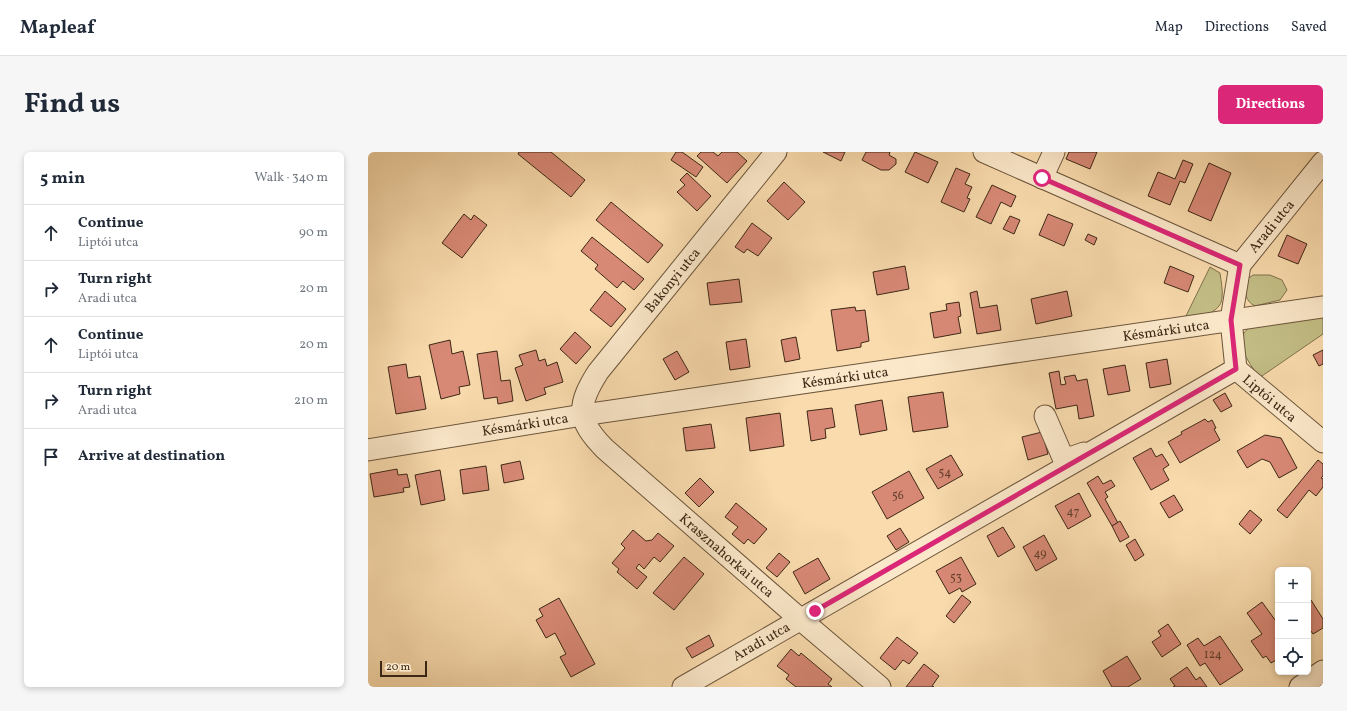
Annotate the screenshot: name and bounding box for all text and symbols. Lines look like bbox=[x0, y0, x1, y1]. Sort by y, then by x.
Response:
text: Mapleaf bbox=[20, 15, 95, 41]
text: Map bbox=[1155, 18, 1183, 37]
text: Directions bbox=[1205, 18, 1269, 37]
text: Saved bbox=[1291, 18, 1327, 37]
text: Find us bbox=[24, 85, 120, 124]
button: Directions bbox=[1218, 85, 1323, 124]
text: 5 min bbox=[40, 167, 85, 190]
text: Walk · 340 m bbox=[255, 169, 328, 187]
route start bbox=[1033, 169, 1051, 187]
street label: Aradi utca bbox=[1245, 196, 1300, 258]
text: Continue bbox=[78, 213, 143, 234]
icon: ahead bbox=[40, 222, 62, 244]
text: 90 m bbox=[299, 224, 328, 242]
text: Liptói utca bbox=[78, 234, 139, 252]
street label: Bakonyi utca bbox=[641, 244, 705, 318]
text: Turn right bbox=[78, 269, 152, 290]
icon: right bbox=[40, 278, 62, 300]
text: 20 m bbox=[299, 280, 328, 298]
text: Aradi utca bbox=[78, 290, 137, 308]
street label: Késmárki utca bbox=[1122, 316, 1211, 347]
text: Continue bbox=[78, 325, 143, 346]
icon: ahead bbox=[40, 334, 62, 356]
text: 20 m bbox=[299, 336, 328, 354]
text: Liptói utca bbox=[78, 346, 139, 364]
street label: Késmárki utca bbox=[801, 363, 890, 394]
street label: Liptói utca bbox=[1238, 371, 1300, 427]
text: Turn right bbox=[78, 381, 152, 402]
icon: right bbox=[40, 390, 62, 412]
text: 210 m bbox=[294, 392, 328, 410]
text: Aradi utca bbox=[78, 402, 137, 420]
street label: Késmárki utca bbox=[481, 409, 570, 442]
icon: arrive bbox=[40, 446, 62, 468]
text: Arrive at destination bbox=[78, 446, 225, 467]
house number: 54 bbox=[939, 465, 951, 481]
house number: 56 bbox=[892, 488, 904, 504]
house number: 47 bbox=[1067, 504, 1080, 520]
street label: Krasznahorkai utca bbox=[675, 510, 777, 603]
house number: 49 bbox=[1033, 546, 1047, 562]
map controls bbox=[1275, 567, 1311, 675]
button: + bbox=[1275, 567, 1311, 603]
house number: 53 bbox=[950, 570, 962, 586]
route end bbox=[806, 602, 824, 620]
button: − bbox=[1275, 603, 1311, 639]
street label: Aradi utca bbox=[729, 618, 794, 666]
button: locate bbox=[1275, 639, 1311, 675]
house number: 124 bbox=[1204, 647, 1222, 663]
scale bar bbox=[380, 659, 427, 678]
text: 20 m bbox=[386, 660, 410, 675]

